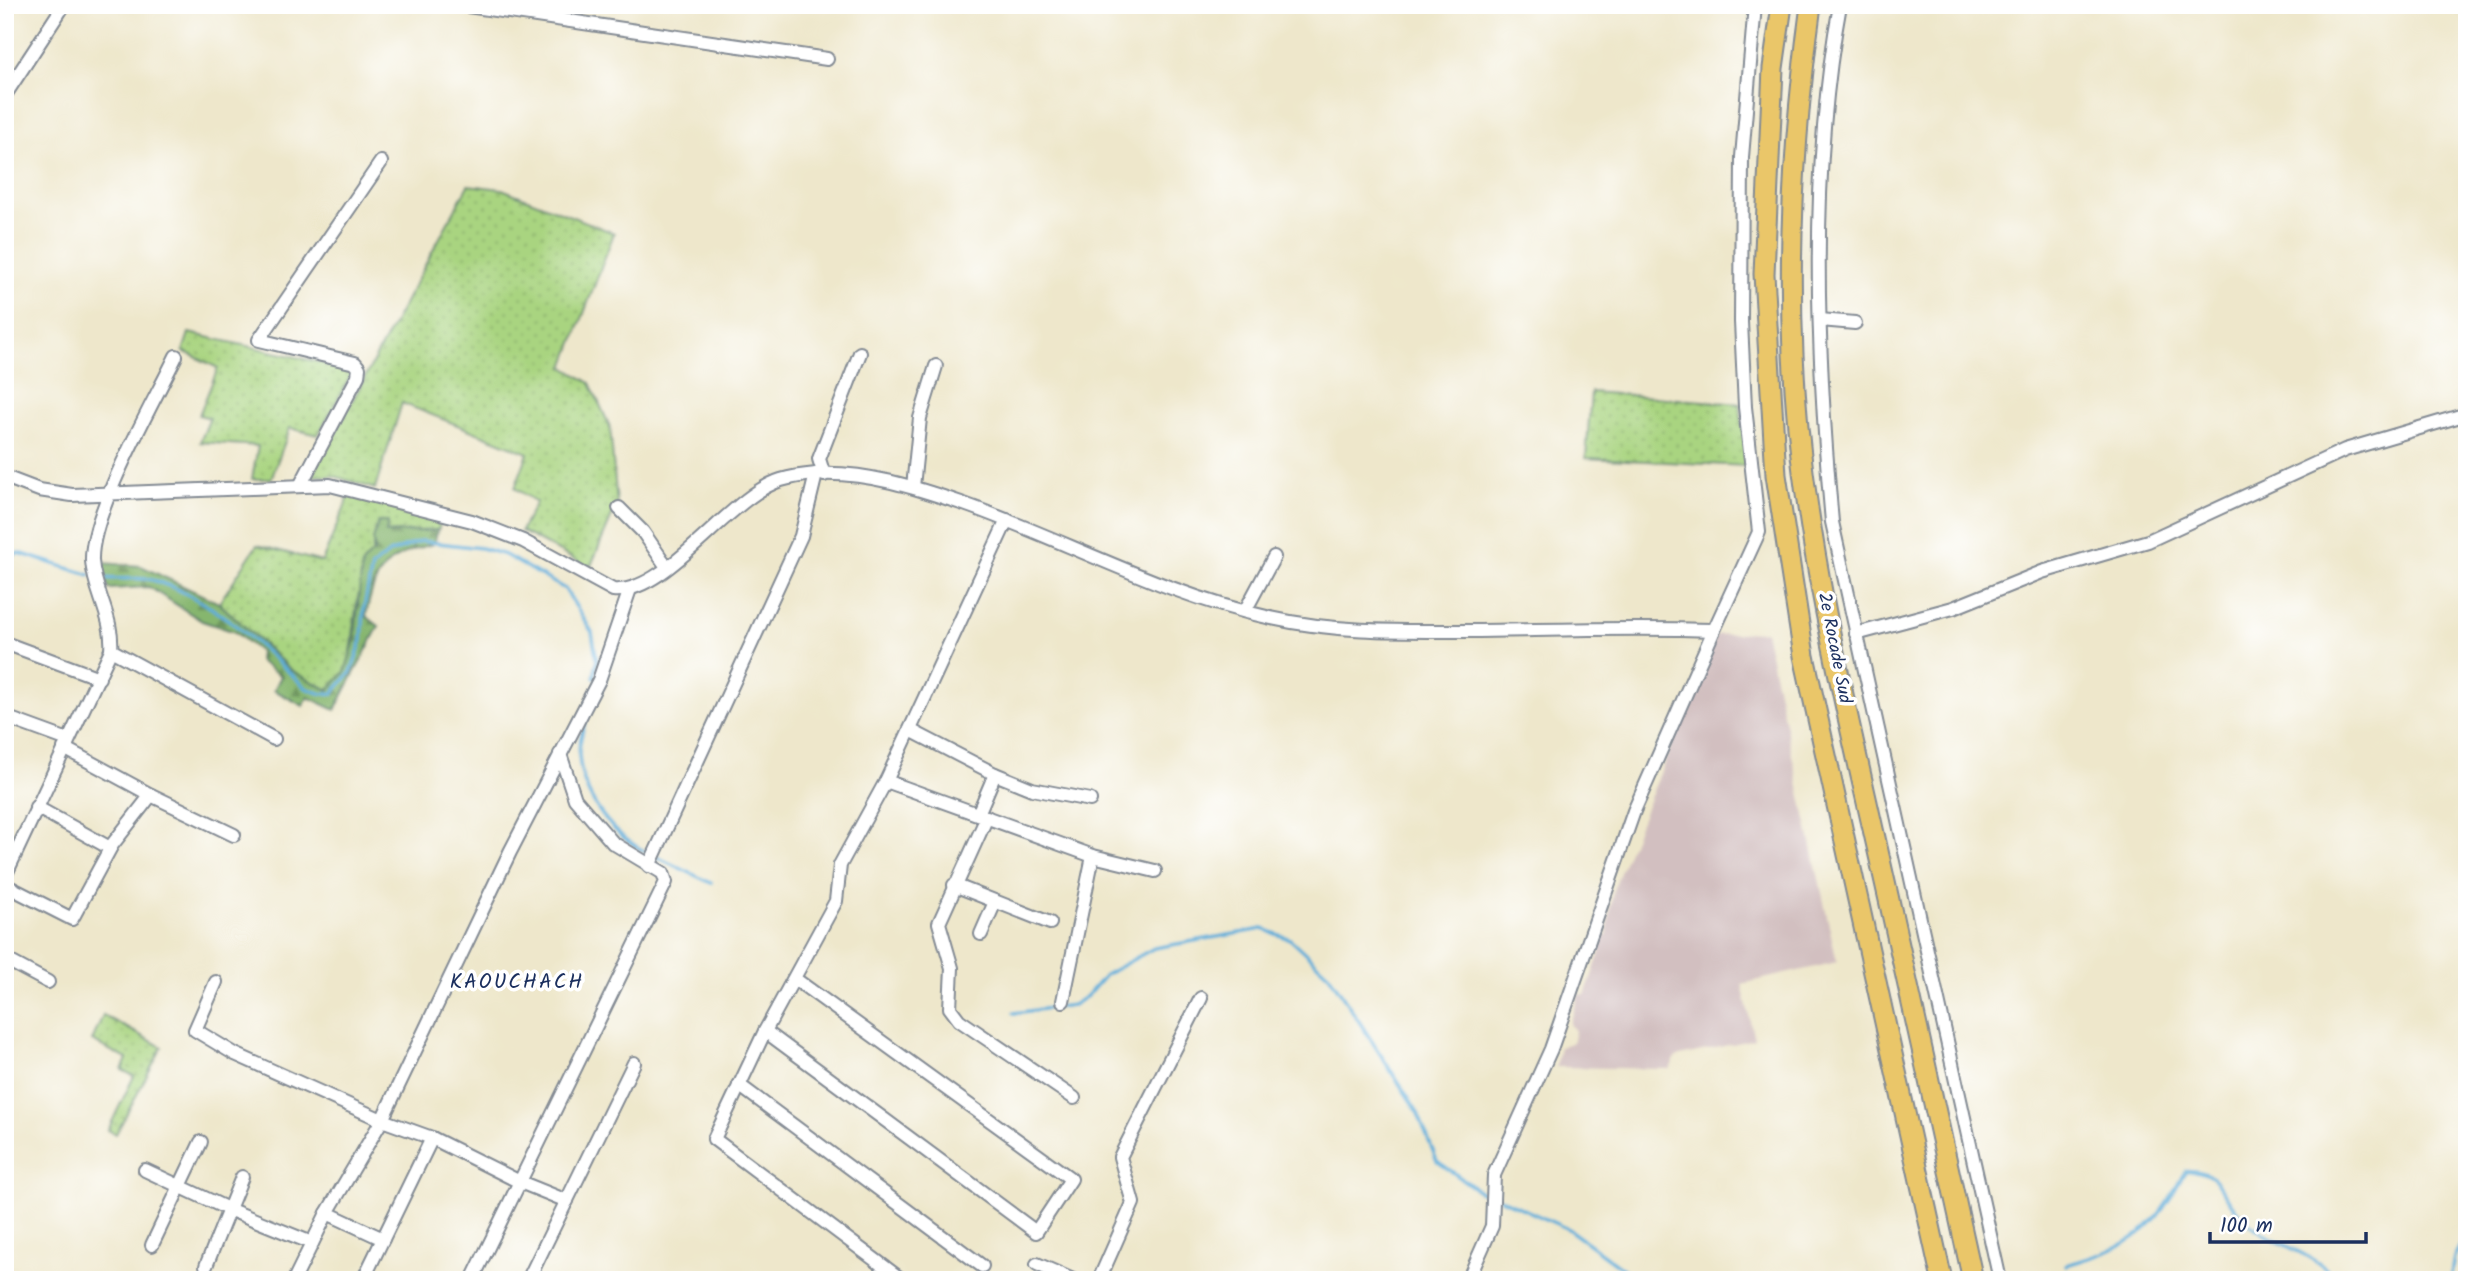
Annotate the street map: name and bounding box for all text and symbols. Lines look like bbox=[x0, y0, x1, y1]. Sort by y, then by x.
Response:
street label: 2e Rocade Sud bbox=[1809, 590, 1859, 707]
district label: KAOUCHACH bbox=[450, 966, 584, 999]
scale bar bbox=[2210, 1201, 2365, 1245]
text: 100 m bbox=[2220, 1210, 2273, 1243]

